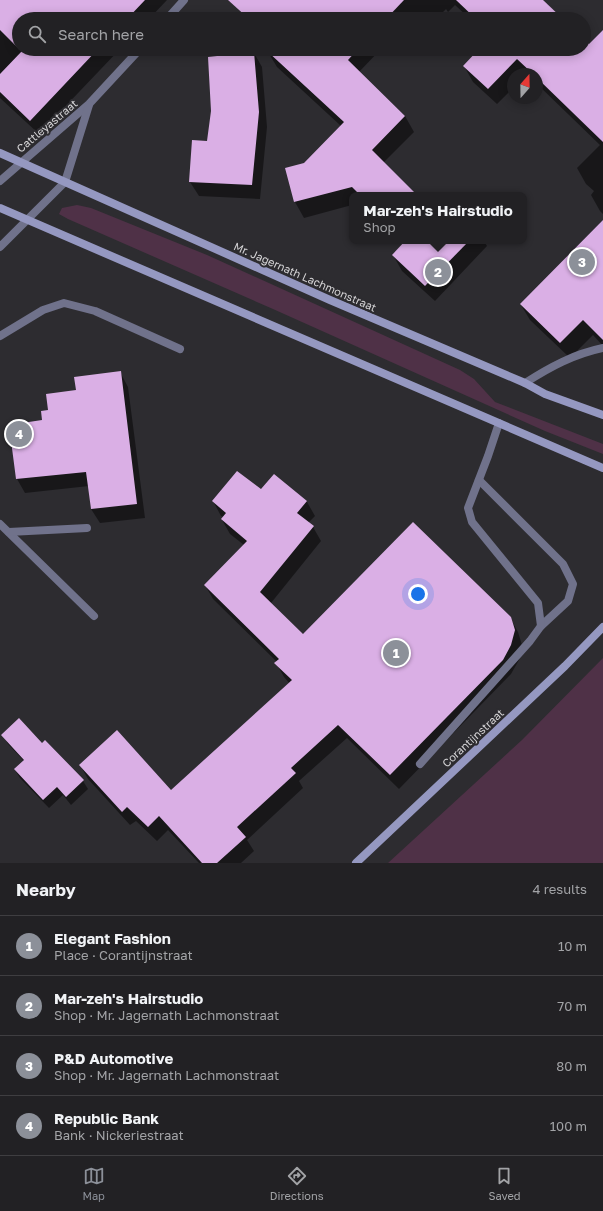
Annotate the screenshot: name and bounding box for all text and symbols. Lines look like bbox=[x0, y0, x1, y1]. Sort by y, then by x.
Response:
search box bbox=[12, 12, 591, 56]
icon: search bbox=[26, 23, 48, 45]
text: Search here bbox=[58, 25, 144, 43]
north arrow bbox=[507, 68, 543, 104]
street label: Cattleyastraat bbox=[14, 97, 80, 155]
popup bbox=[349, 192, 527, 244]
text: Mar-zeh's Hairstudio bbox=[363, 201, 513, 219]
text: Shop bbox=[363, 219, 395, 235]
street label: Mr. Jagernath Lachmonstraat bbox=[232, 239, 378, 314]
pin: 3 bbox=[569, 247, 595, 277]
pin: 2 bbox=[425, 257, 451, 287]
pin: 4 bbox=[6, 419, 32, 449]
your location bbox=[408, 584, 428, 604]
pin: 1 bbox=[383, 638, 409, 668]
street label: Corantijnstraat bbox=[439, 706, 506, 769]
text: Nearby bbox=[16, 879, 76, 900]
text: 4 results bbox=[533, 881, 587, 897]
text: Elegant Fashion bbox=[54, 929, 171, 947]
text: 1 bbox=[26, 938, 32, 954]
text: 10 m bbox=[558, 938, 587, 954]
text: Place · Corantijnstraat bbox=[54, 947, 193, 963]
text: Mar-zeh's Hairstudio bbox=[54, 989, 203, 1007]
text: 2 bbox=[25, 998, 33, 1014]
text: 70 m bbox=[557, 998, 587, 1014]
text: Shop · Mr. Jagernath Lachmonstraat bbox=[54, 1007, 279, 1023]
text: P&D Automotive bbox=[54, 1049, 173, 1067]
text: 3 bbox=[25, 1058, 33, 1074]
text: 80 m bbox=[556, 1058, 587, 1074]
text: Shop · Mr. Jagernath Lachmonstraat bbox=[54, 1067, 279, 1083]
text: Republic Bank bbox=[54, 1109, 159, 1127]
text: 4 bbox=[25, 1118, 33, 1134]
text: 100 m bbox=[550, 1118, 587, 1134]
text: Bank · Nickeriestraat bbox=[54, 1127, 184, 1143]
tab: Map bbox=[82, 1165, 105, 1202]
tab: Directions bbox=[270, 1165, 324, 1202]
tab: Saved bbox=[488, 1165, 521, 1202]

